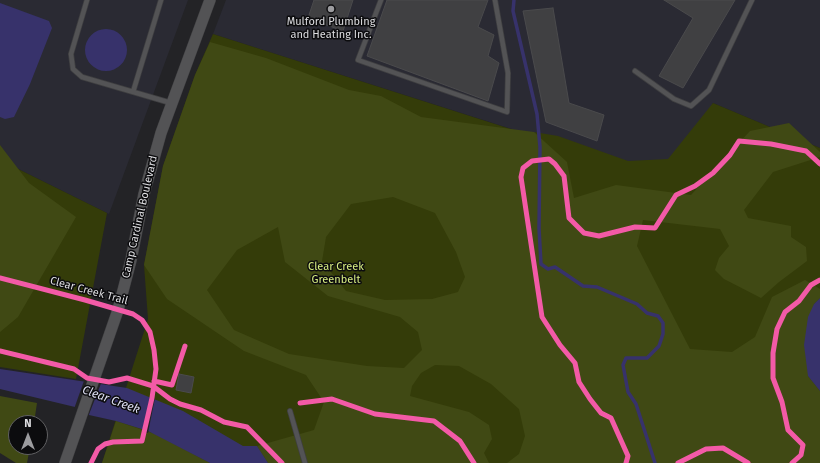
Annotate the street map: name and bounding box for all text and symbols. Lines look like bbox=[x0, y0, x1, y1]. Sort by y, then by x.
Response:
marker: Mulford Plumbing and Heating Inc. bbox=[326, 4, 336, 14]
place label: Mulford Plumbing and Heating Inc. bbox=[287, 15, 375, 41]
street label: Camp Cardinal Boulevard bbox=[119, 154, 161, 280]
park label: Clear Creek Greenbelt bbox=[308, 260, 364, 286]
street label: Clear Creek Trail bbox=[49, 274, 129, 308]
water label: Clear Creek bbox=[80, 383, 142, 417]
north arrow bbox=[8, 415, 48, 455]
text: N bbox=[24, 417, 32, 430]

